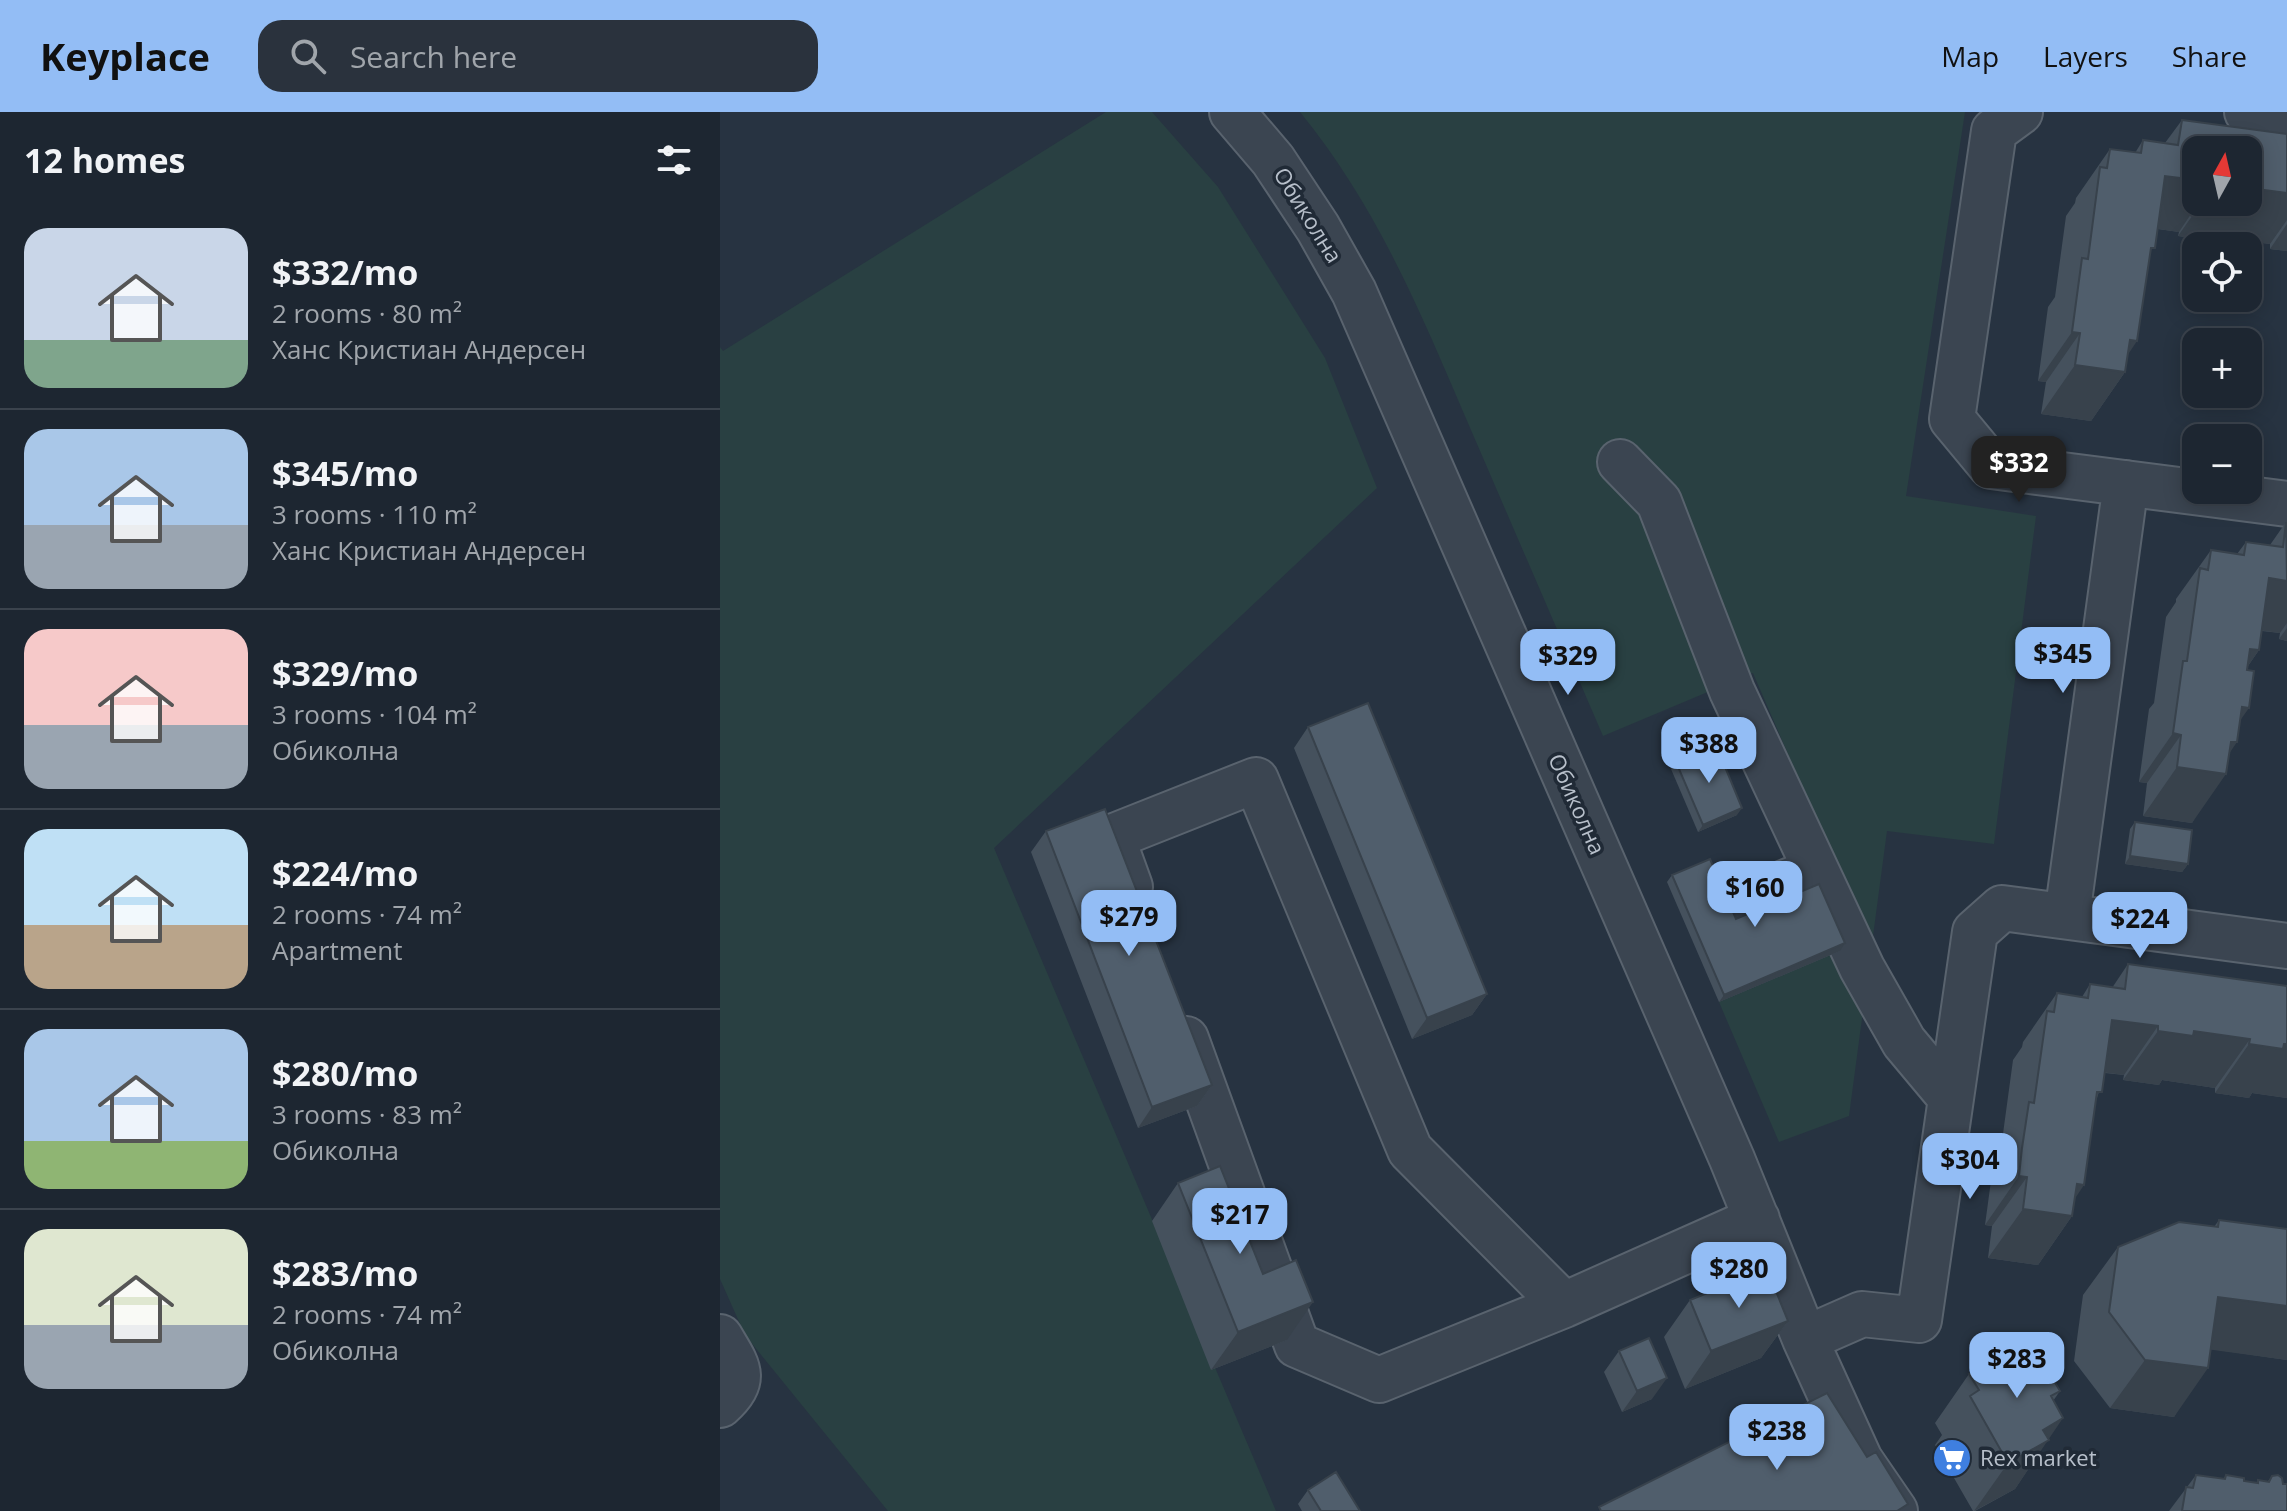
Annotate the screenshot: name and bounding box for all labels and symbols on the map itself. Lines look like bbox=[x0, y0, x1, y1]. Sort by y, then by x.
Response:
north arrow bbox=[2182, 136, 2262, 216]
street label: Обиколна bbox=[1268, 161, 1350, 268]
pin: $332 bbox=[1972, 436, 2066, 504]
pin: $345 bbox=[2016, 627, 2110, 695]
pin: $329 bbox=[1521, 629, 1615, 697]
pin: $388 bbox=[1662, 717, 1756, 785]
street label: Обиколна bbox=[1542, 748, 1613, 859]
pin: $160 bbox=[1708, 861, 1802, 929]
pin: $279 bbox=[1082, 890, 1176, 958]
pin: $224 bbox=[2093, 892, 2187, 960]
pin: $304 bbox=[1923, 1133, 2017, 1201]
pin: $217 bbox=[1193, 1188, 1287, 1256]
pin: $280 bbox=[1692, 1242, 1786, 1310]
pin: $283 bbox=[1970, 1332, 2064, 1400]
pin: $238 bbox=[1730, 1404, 1824, 1472]
supermarket icon: Rex market bbox=[1931, 1437, 1973, 1479]
place label: Rex market bbox=[1980, 1442, 2097, 1472]

